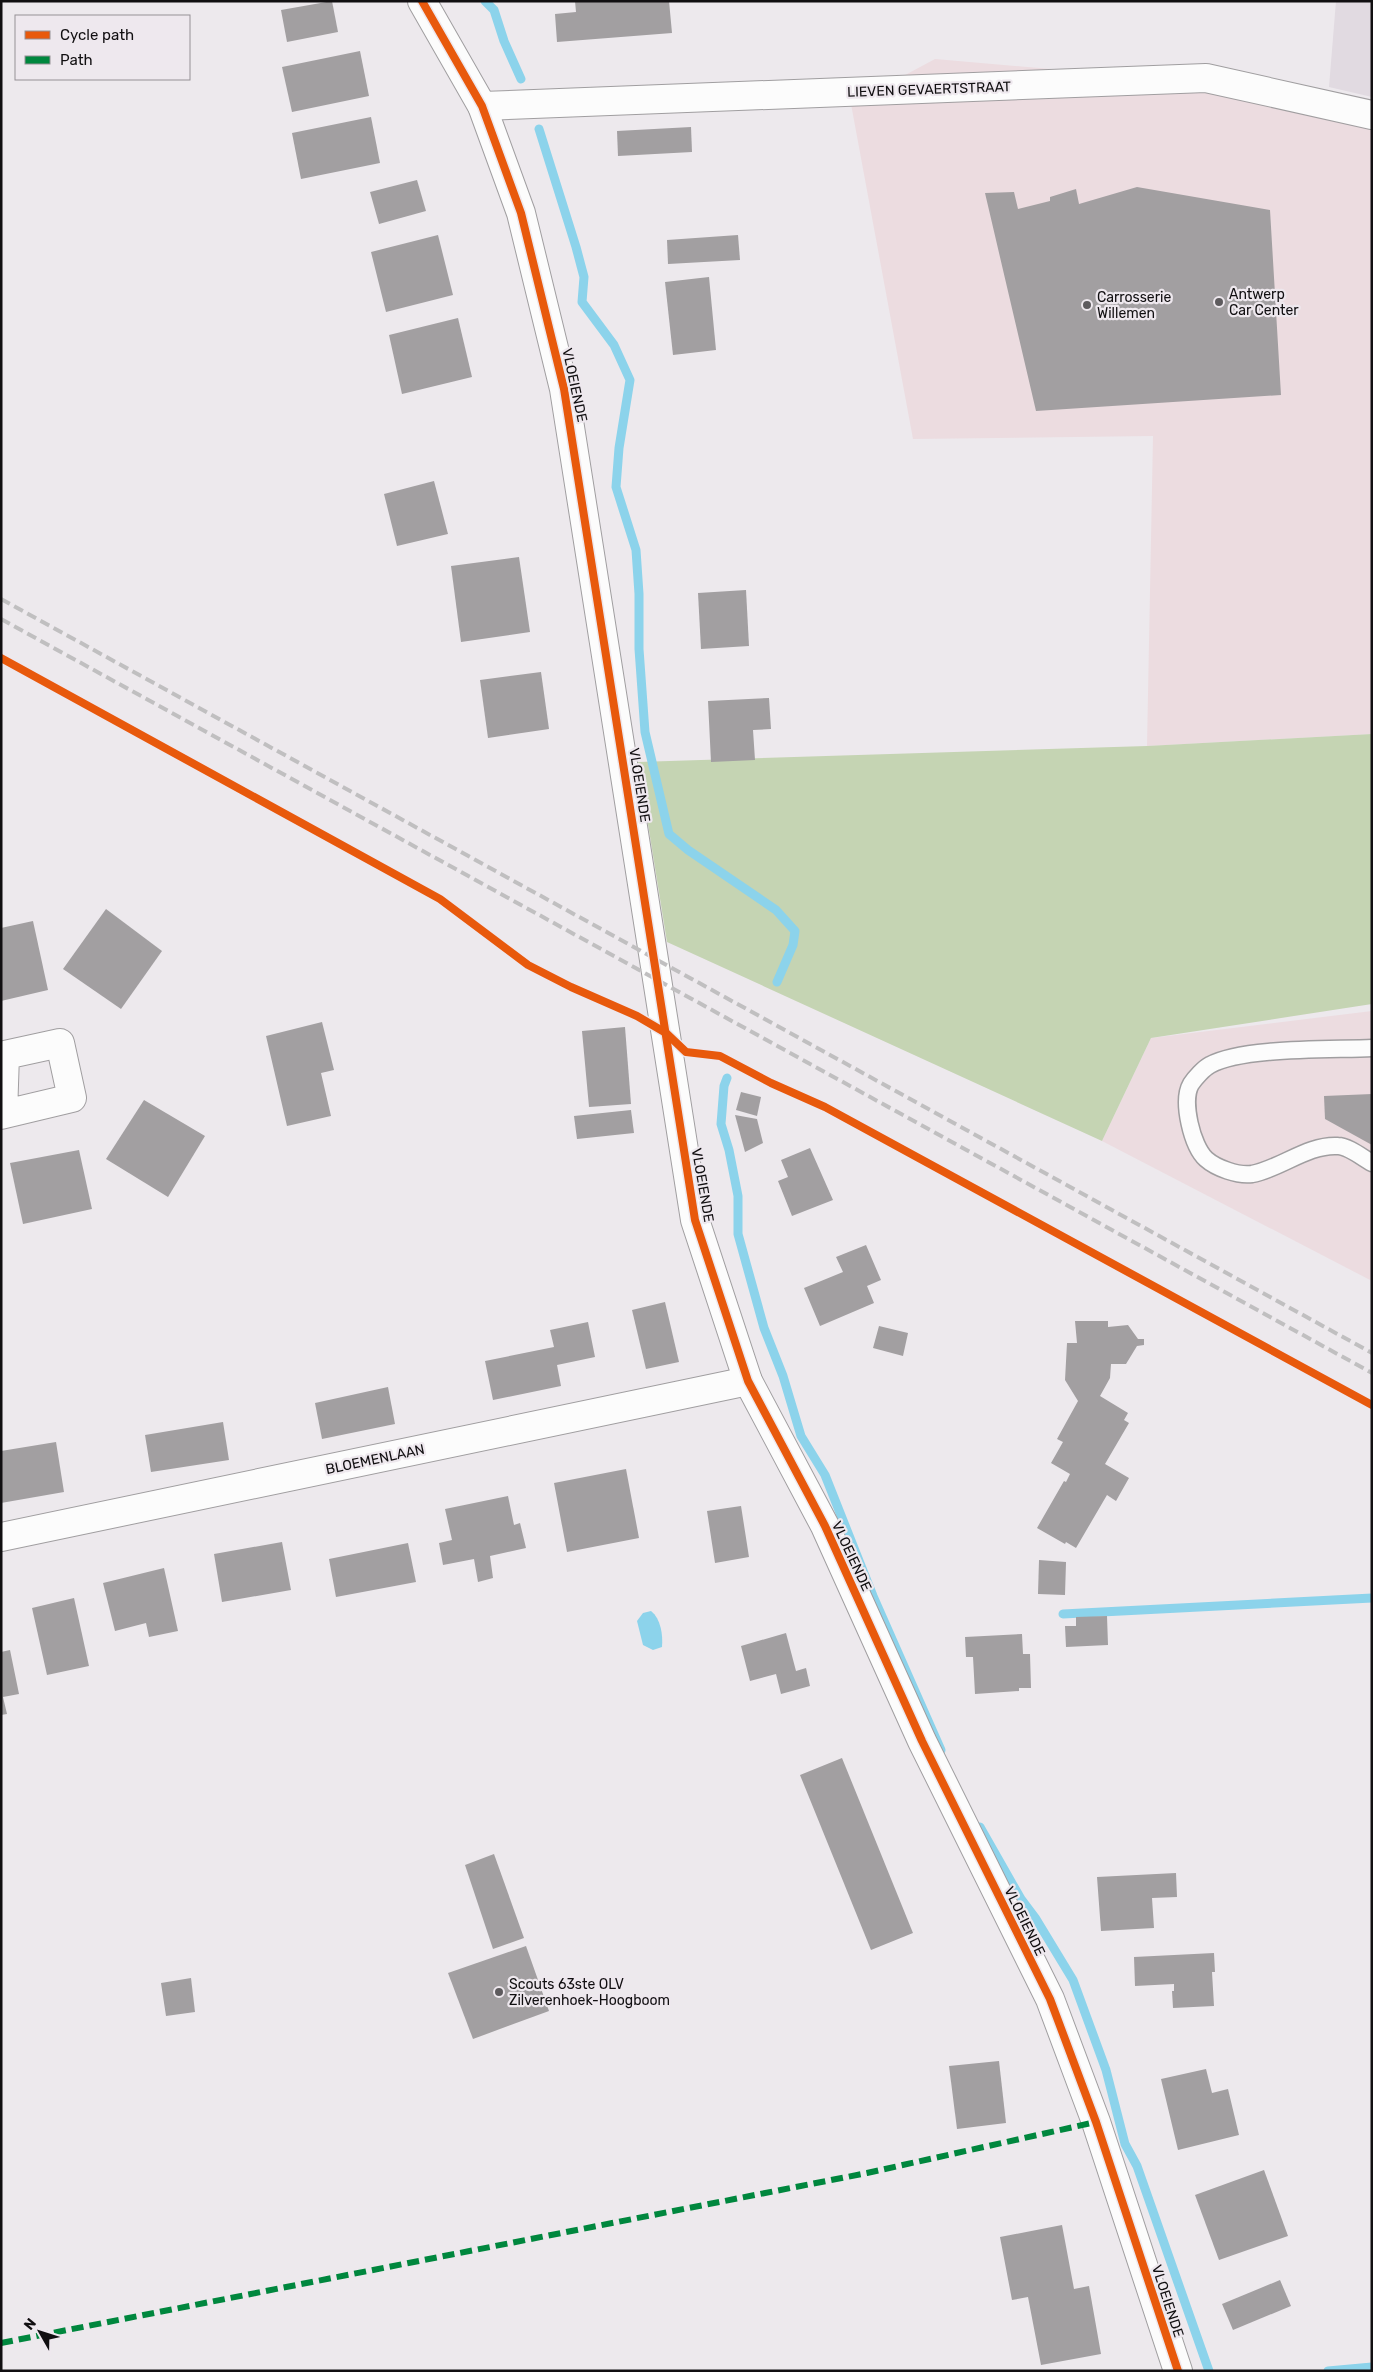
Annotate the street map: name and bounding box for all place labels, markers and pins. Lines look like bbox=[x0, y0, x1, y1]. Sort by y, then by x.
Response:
place label: Antwerp Car Center bbox=[1229, 286, 1299, 319]
place label: Carrosserie Willemen bbox=[1097, 289, 1171, 322]
marker: Antwerp Car Center bbox=[1213, 296, 1225, 308]
marker: Carrosserie Willemen bbox=[1081, 299, 1093, 311]
place label: Scouts 63ste OLV Zilverenhoek-Hoogboom bbox=[509, 1976, 670, 2009]
marker: Scouts 63ste OLV Zilverenhoek-Hoogboom bbox=[493, 1986, 505, 1998]

